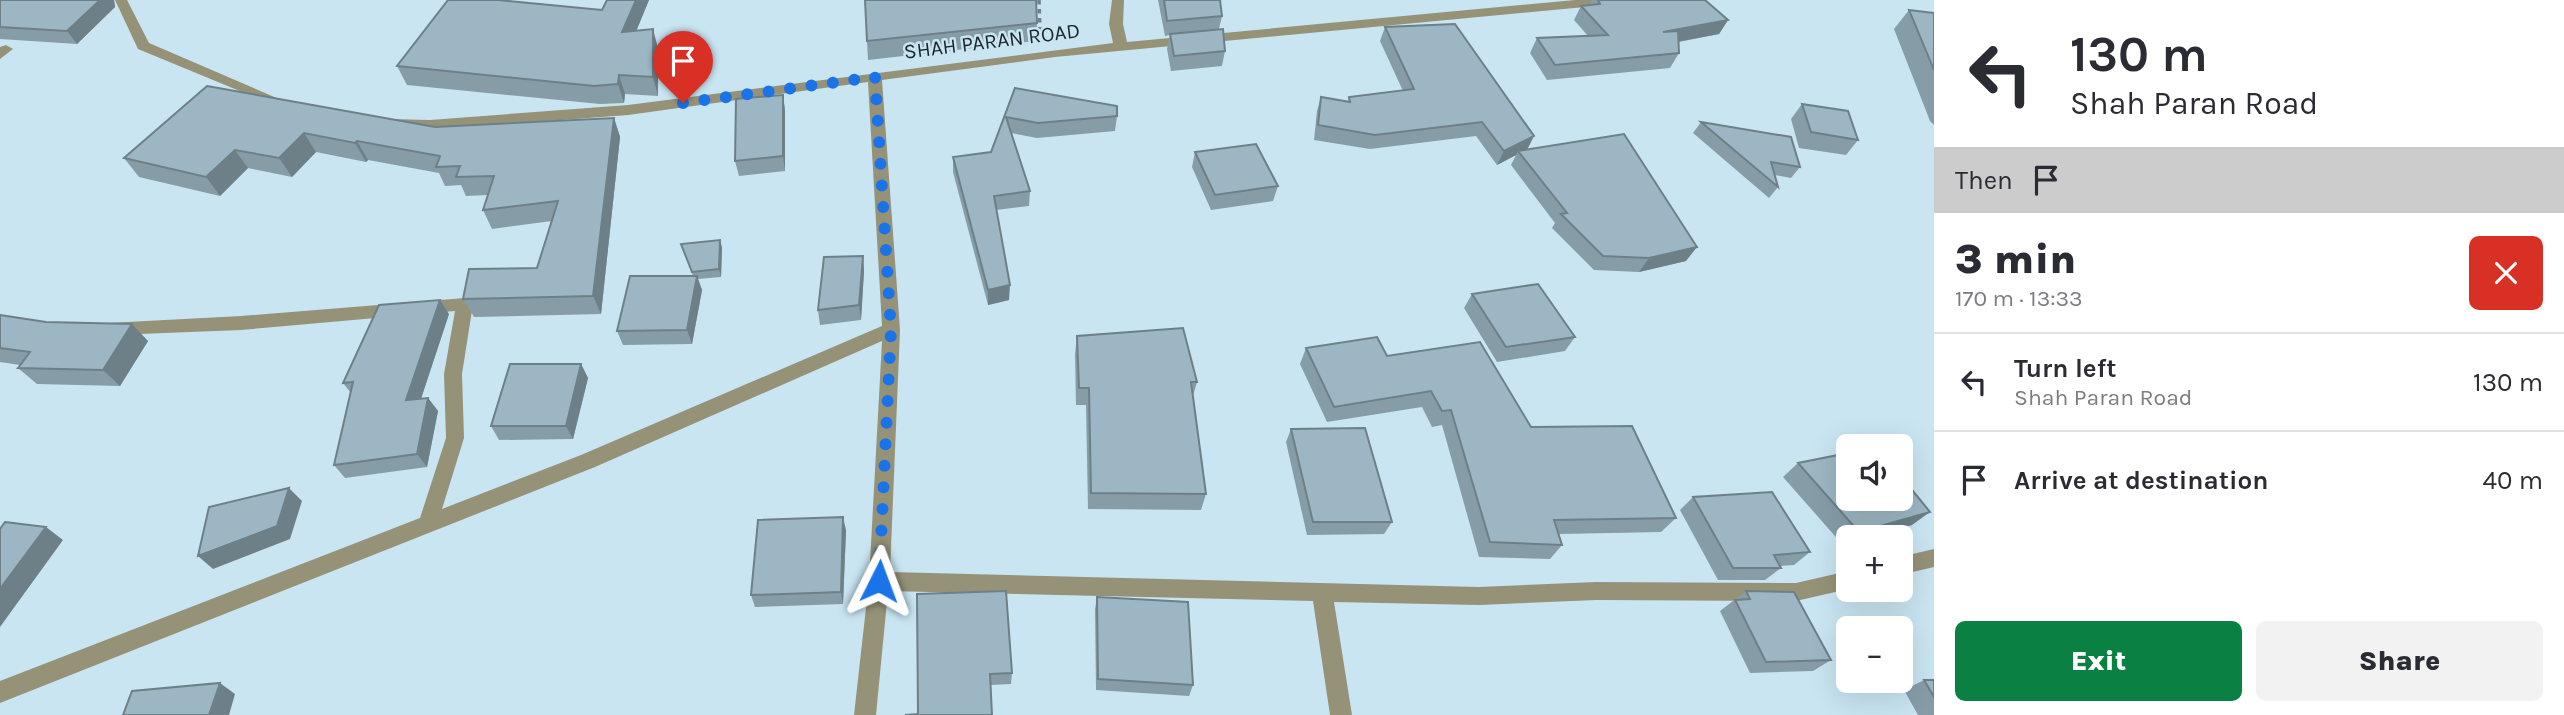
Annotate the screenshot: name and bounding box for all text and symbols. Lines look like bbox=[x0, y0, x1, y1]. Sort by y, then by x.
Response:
street label: SHAH PARAN ROAD bbox=[903, 18, 1081, 64]
text: 130 m bbox=[2070, 26, 2208, 83]
icon: left bbox=[1955, 28, 2046, 119]
pin bbox=[653, 31, 713, 103]
icon: arrive bbox=[664, 42, 702, 80]
text: Shah Paran Road bbox=[2070, 85, 2318, 122]
icon: arrive bbox=[2027, 161, 2065, 199]
text: Then bbox=[1955, 165, 2013, 196]
text: 3 min bbox=[1955, 234, 2076, 284]
button: close bbox=[2469, 236, 2543, 310]
text: 170 m · 13:33 bbox=[1955, 285, 2083, 312]
text: Turn left bbox=[2014, 353, 2116, 384]
icon: left bbox=[1955, 363, 1993, 401]
text: 130 m bbox=[2473, 367, 2543, 398]
text: Shah Paran Road bbox=[2014, 384, 2192, 411]
map controls bbox=[1836, 434, 1913, 693]
button: sound bbox=[1836, 434, 1913, 511]
icon: arrive bbox=[1955, 461, 1993, 499]
text: Arrive at destination bbox=[2014, 465, 2268, 496]
text: 40 m bbox=[2483, 465, 2543, 496]
button: + bbox=[1836, 525, 1913, 602]
position arrow bbox=[842, 544, 916, 618]
button: − bbox=[1836, 616, 1913, 693]
button: Exit bbox=[1955, 621, 2242, 701]
button: Share bbox=[2256, 621, 2543, 701]

